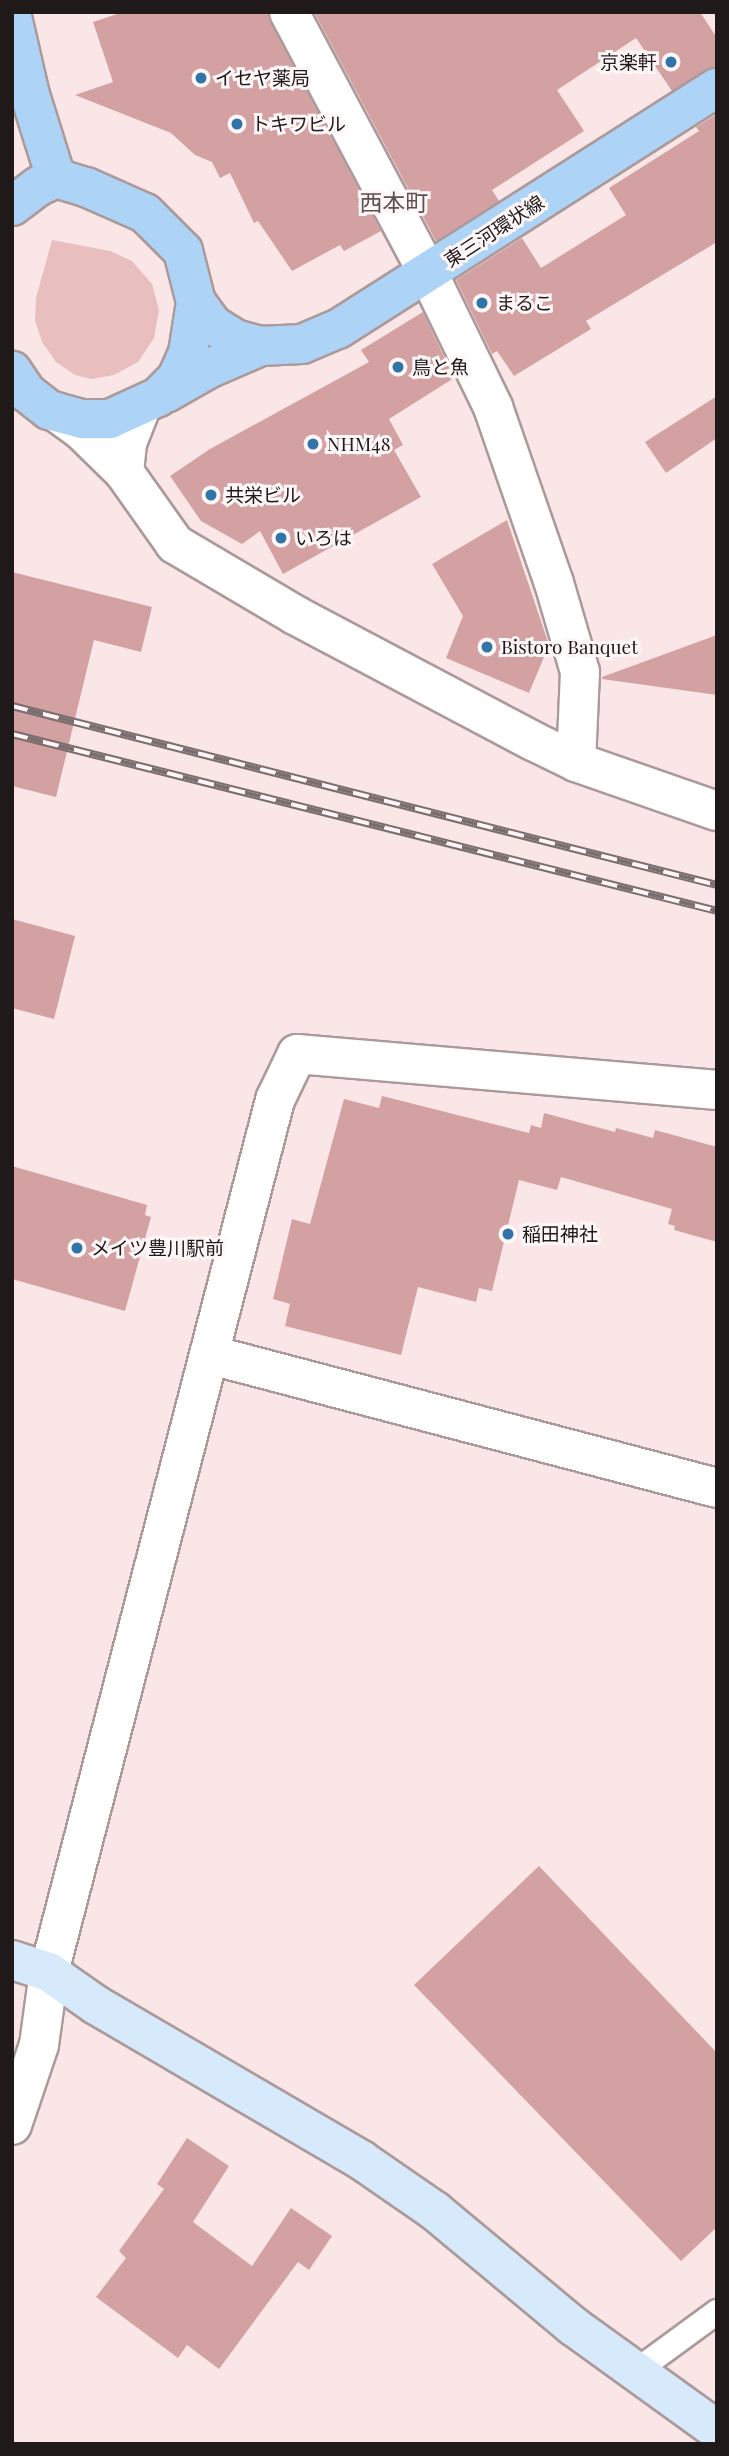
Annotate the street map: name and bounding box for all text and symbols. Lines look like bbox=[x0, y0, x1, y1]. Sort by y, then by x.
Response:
place label: 京楽軒 bbox=[600, 51, 657, 73]
marker: 京楽軒 bbox=[663, 54, 679, 70]
place label: イセヤ薬局 bbox=[215, 67, 310, 89]
marker: イセヤ薬局 bbox=[193, 70, 209, 86]
place label: トキワビル bbox=[251, 113, 346, 135]
marker: トキワビル bbox=[229, 116, 245, 132]
district label: 西本町 bbox=[360, 188, 428, 216]
street label: 東三河環状線 bbox=[440, 190, 548, 272]
place label: まるこ bbox=[496, 292, 553, 314]
marker: まるこ bbox=[474, 295, 490, 311]
place label: 鳥と魚 bbox=[412, 356, 469, 378]
marker: 鳥と魚 bbox=[390, 359, 406, 375]
place label: NHM48 bbox=[327, 433, 391, 455]
marker: NHM48 bbox=[305, 436, 321, 452]
place label: 共栄ビル bbox=[225, 484, 301, 506]
marker: 共栄ビル bbox=[203, 487, 219, 503]
place label: いろは bbox=[295, 527, 352, 549]
marker: いろは bbox=[273, 530, 289, 546]
place label: Bistoro Banquet bbox=[501, 636, 638, 658]
marker: Bistoro Banquet bbox=[479, 639, 495, 655]
place label: 稲田神社 bbox=[522, 1223, 598, 1245]
marker: 稲田神社 bbox=[500, 1226, 516, 1242]
place label: メイツ豊川駅前 bbox=[91, 1237, 224, 1259]
marker: メイツ豊川駅前 bbox=[69, 1240, 85, 1256]

